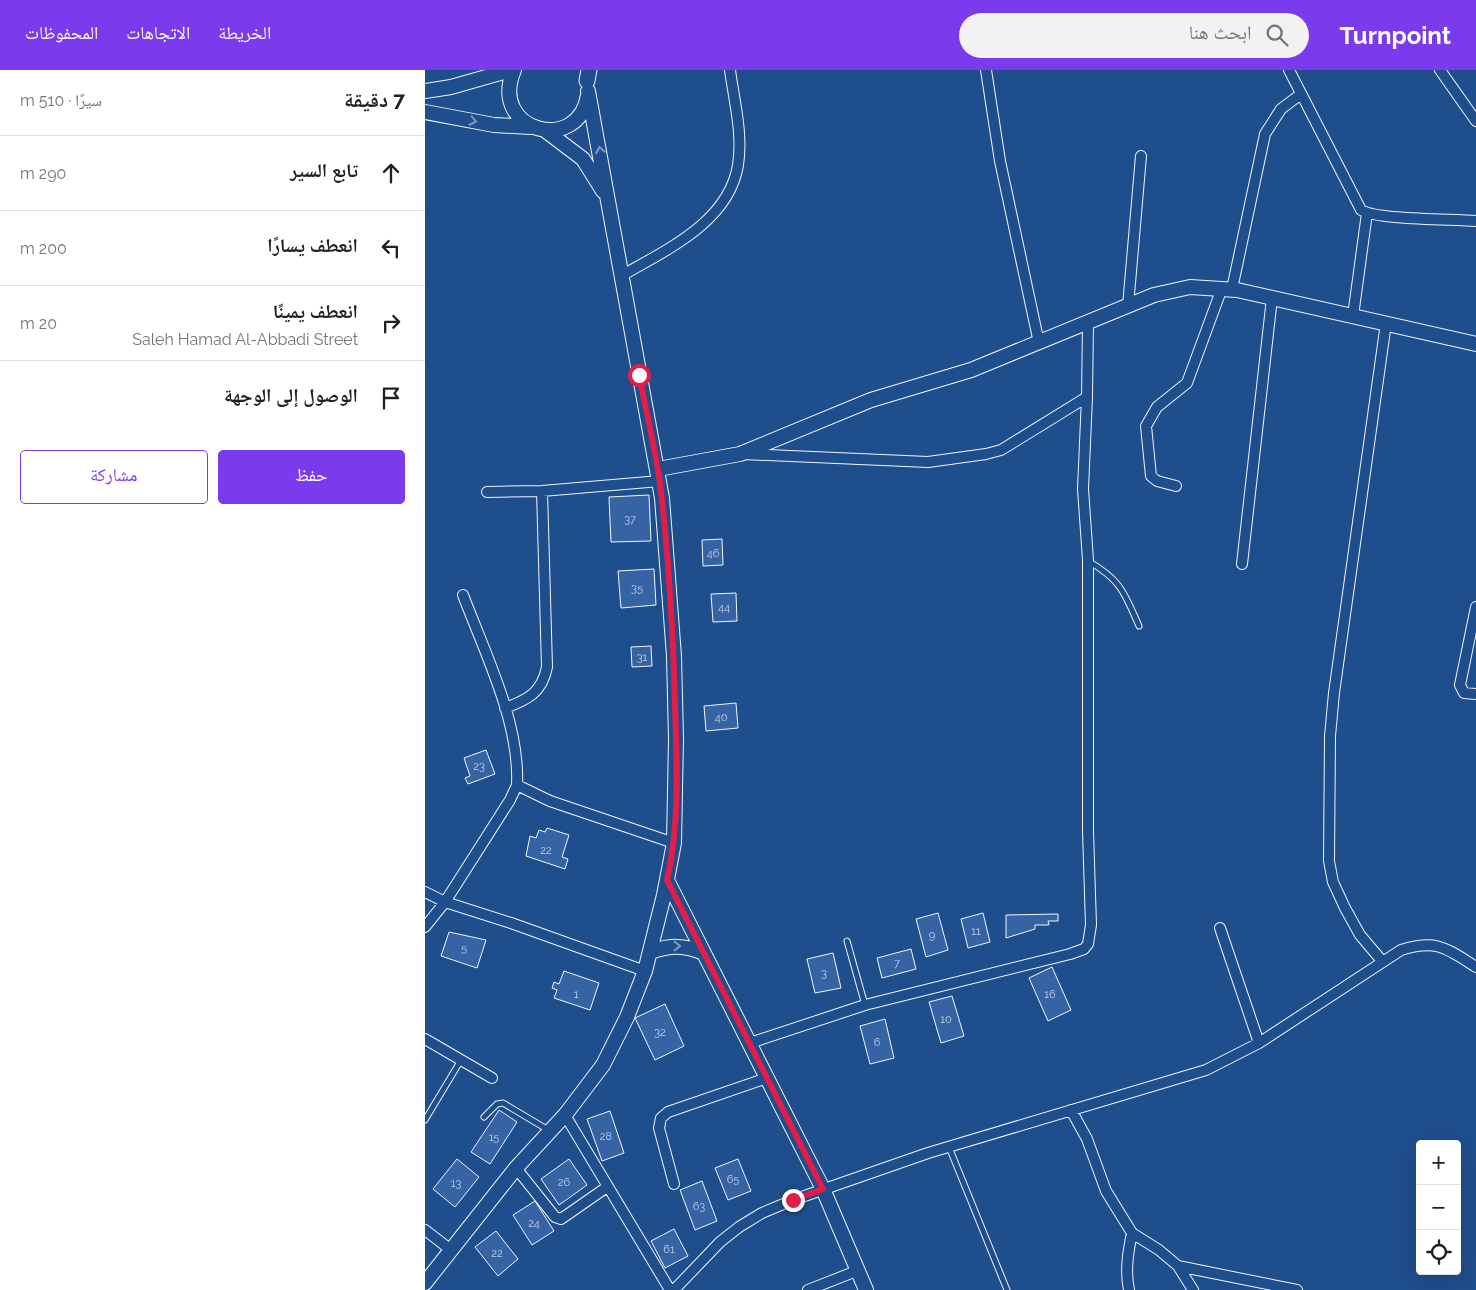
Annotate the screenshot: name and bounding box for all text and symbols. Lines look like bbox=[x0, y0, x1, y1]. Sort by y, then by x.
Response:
search box bbox=[959, 13, 1309, 58]
text: ابحث هنا bbox=[1189, 21, 1251, 43]
icon: search bbox=[1263, 21, 1291, 49]
text: Turnpoint bbox=[1339, 21, 1451, 50]
text: المحفوظات bbox=[25, 22, 98, 43]
text: الاتجاهات bbox=[126, 22, 190, 43]
text: الخريطة bbox=[218, 22, 271, 43]
text: 7 دقيقة bbox=[344, 87, 405, 112]
text: سيرًا · 510 m bbox=[20, 91, 102, 110]
one-way arrow bbox=[468, 115, 477, 126]
one-way arrow bbox=[595, 145, 606, 153]
text: تابع السير bbox=[290, 159, 358, 181]
icon: ahead bbox=[377, 159, 405, 187]
text: 290 m bbox=[20, 164, 66, 183]
text: انعطف يسارًا bbox=[267, 234, 358, 256]
icon: left bbox=[377, 234, 405, 262]
text: 200 m bbox=[20, 239, 67, 258]
text: انعطف يمينًا bbox=[273, 300, 358, 322]
icon: right bbox=[377, 309, 405, 337]
text: 20 m bbox=[20, 314, 57, 333]
text: Saleh Hamad Al-Abbadi Street bbox=[132, 330, 358, 349]
route start bbox=[628, 364, 651, 387]
text: الوصول إلى الوجهة bbox=[224, 384, 358, 406]
icon: arrive bbox=[377, 384, 405, 412]
button: مشاركة bbox=[20, 450, 208, 504]
button: حفظ bbox=[218, 450, 405, 504]
house number: 37 bbox=[624, 513, 636, 526]
house number: 46 bbox=[707, 547, 720, 560]
house number: 35 bbox=[631, 582, 643, 595]
house number: 44 bbox=[718, 601, 730, 614]
house number: 31 bbox=[637, 651, 648, 664]
house number: 40 bbox=[715, 711, 728, 724]
house number: 23 bbox=[473, 760, 485, 773]
house number: 22 bbox=[540, 844, 552, 857]
house number: 11 bbox=[971, 925, 981, 938]
house number: 9 bbox=[929, 929, 935, 942]
one-way arrow bbox=[674, 941, 682, 951]
house number: 5 bbox=[461, 942, 467, 955]
house number: 7 bbox=[894, 957, 900, 970]
house number: 3 bbox=[821, 967, 827, 980]
house number: 1 bbox=[574, 988, 579, 1001]
house number: 16 bbox=[1044, 988, 1056, 1001]
house number: 10 bbox=[940, 1013, 952, 1026]
house number: 32 bbox=[654, 1026, 666, 1039]
house number: 6 bbox=[874, 1036, 881, 1049]
house number: 28 bbox=[600, 1130, 612, 1143]
house number: 15 bbox=[489, 1131, 499, 1144]
map controls bbox=[1416, 1140, 1461, 1275]
button: + bbox=[1416, 1140, 1461, 1185]
house number: 65 bbox=[727, 1173, 739, 1186]
house number: 26 bbox=[558, 1176, 571, 1189]
house number: 13 bbox=[451, 1177, 461, 1190]
button: − bbox=[1416, 1185, 1461, 1230]
route end bbox=[782, 1189, 805, 1212]
house number: 63 bbox=[693, 1200, 705, 1213]
house number: 24 bbox=[528, 1217, 540, 1230]
button: locate bbox=[1416, 1230, 1461, 1275]
house number: 61 bbox=[663, 1243, 675, 1256]
house number: 22 bbox=[491, 1247, 503, 1260]

